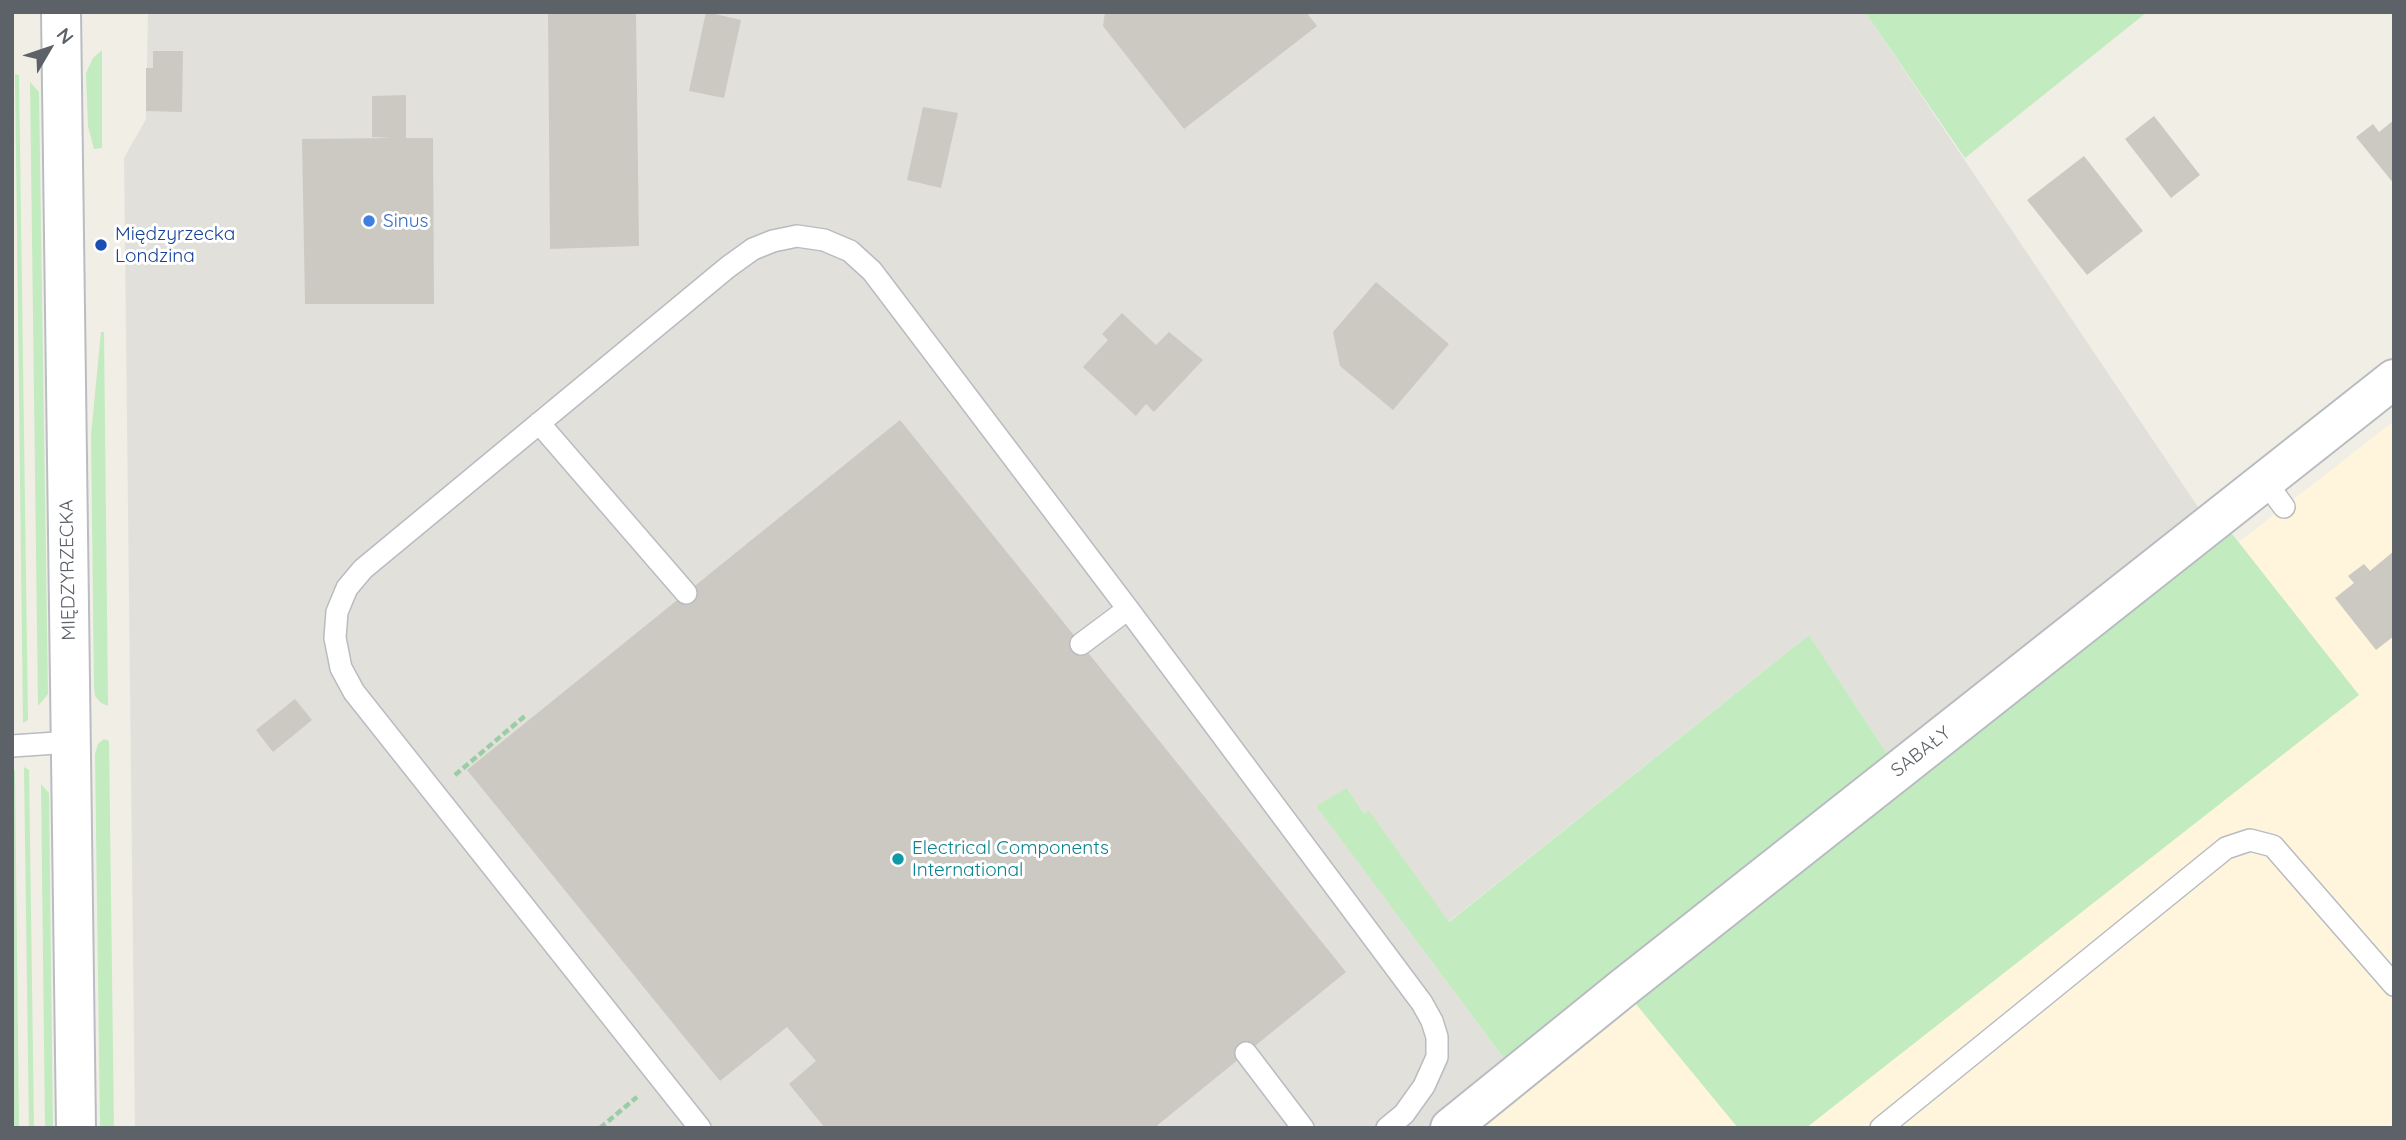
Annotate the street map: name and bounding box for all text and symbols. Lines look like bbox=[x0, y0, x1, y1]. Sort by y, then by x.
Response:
north arrow bbox=[14, 14, 84, 84]
text: N bbox=[52, 23, 79, 49]
place label: Sinus bbox=[383, 210, 428, 232]
marker: Sinus bbox=[361, 213, 377, 229]
place label: Międzyrzecka Londzina bbox=[115, 223, 235, 267]
marker: Międzyrzecka Londzina bbox=[93, 237, 109, 253]
street label: MIĘDZYRZECKA bbox=[55, 499, 81, 641]
street label: SABAŁY bbox=[1887, 722, 1955, 782]
place label: Electrical Components International bbox=[912, 837, 1109, 881]
marker: Electrical Components International bbox=[890, 851, 906, 867]

